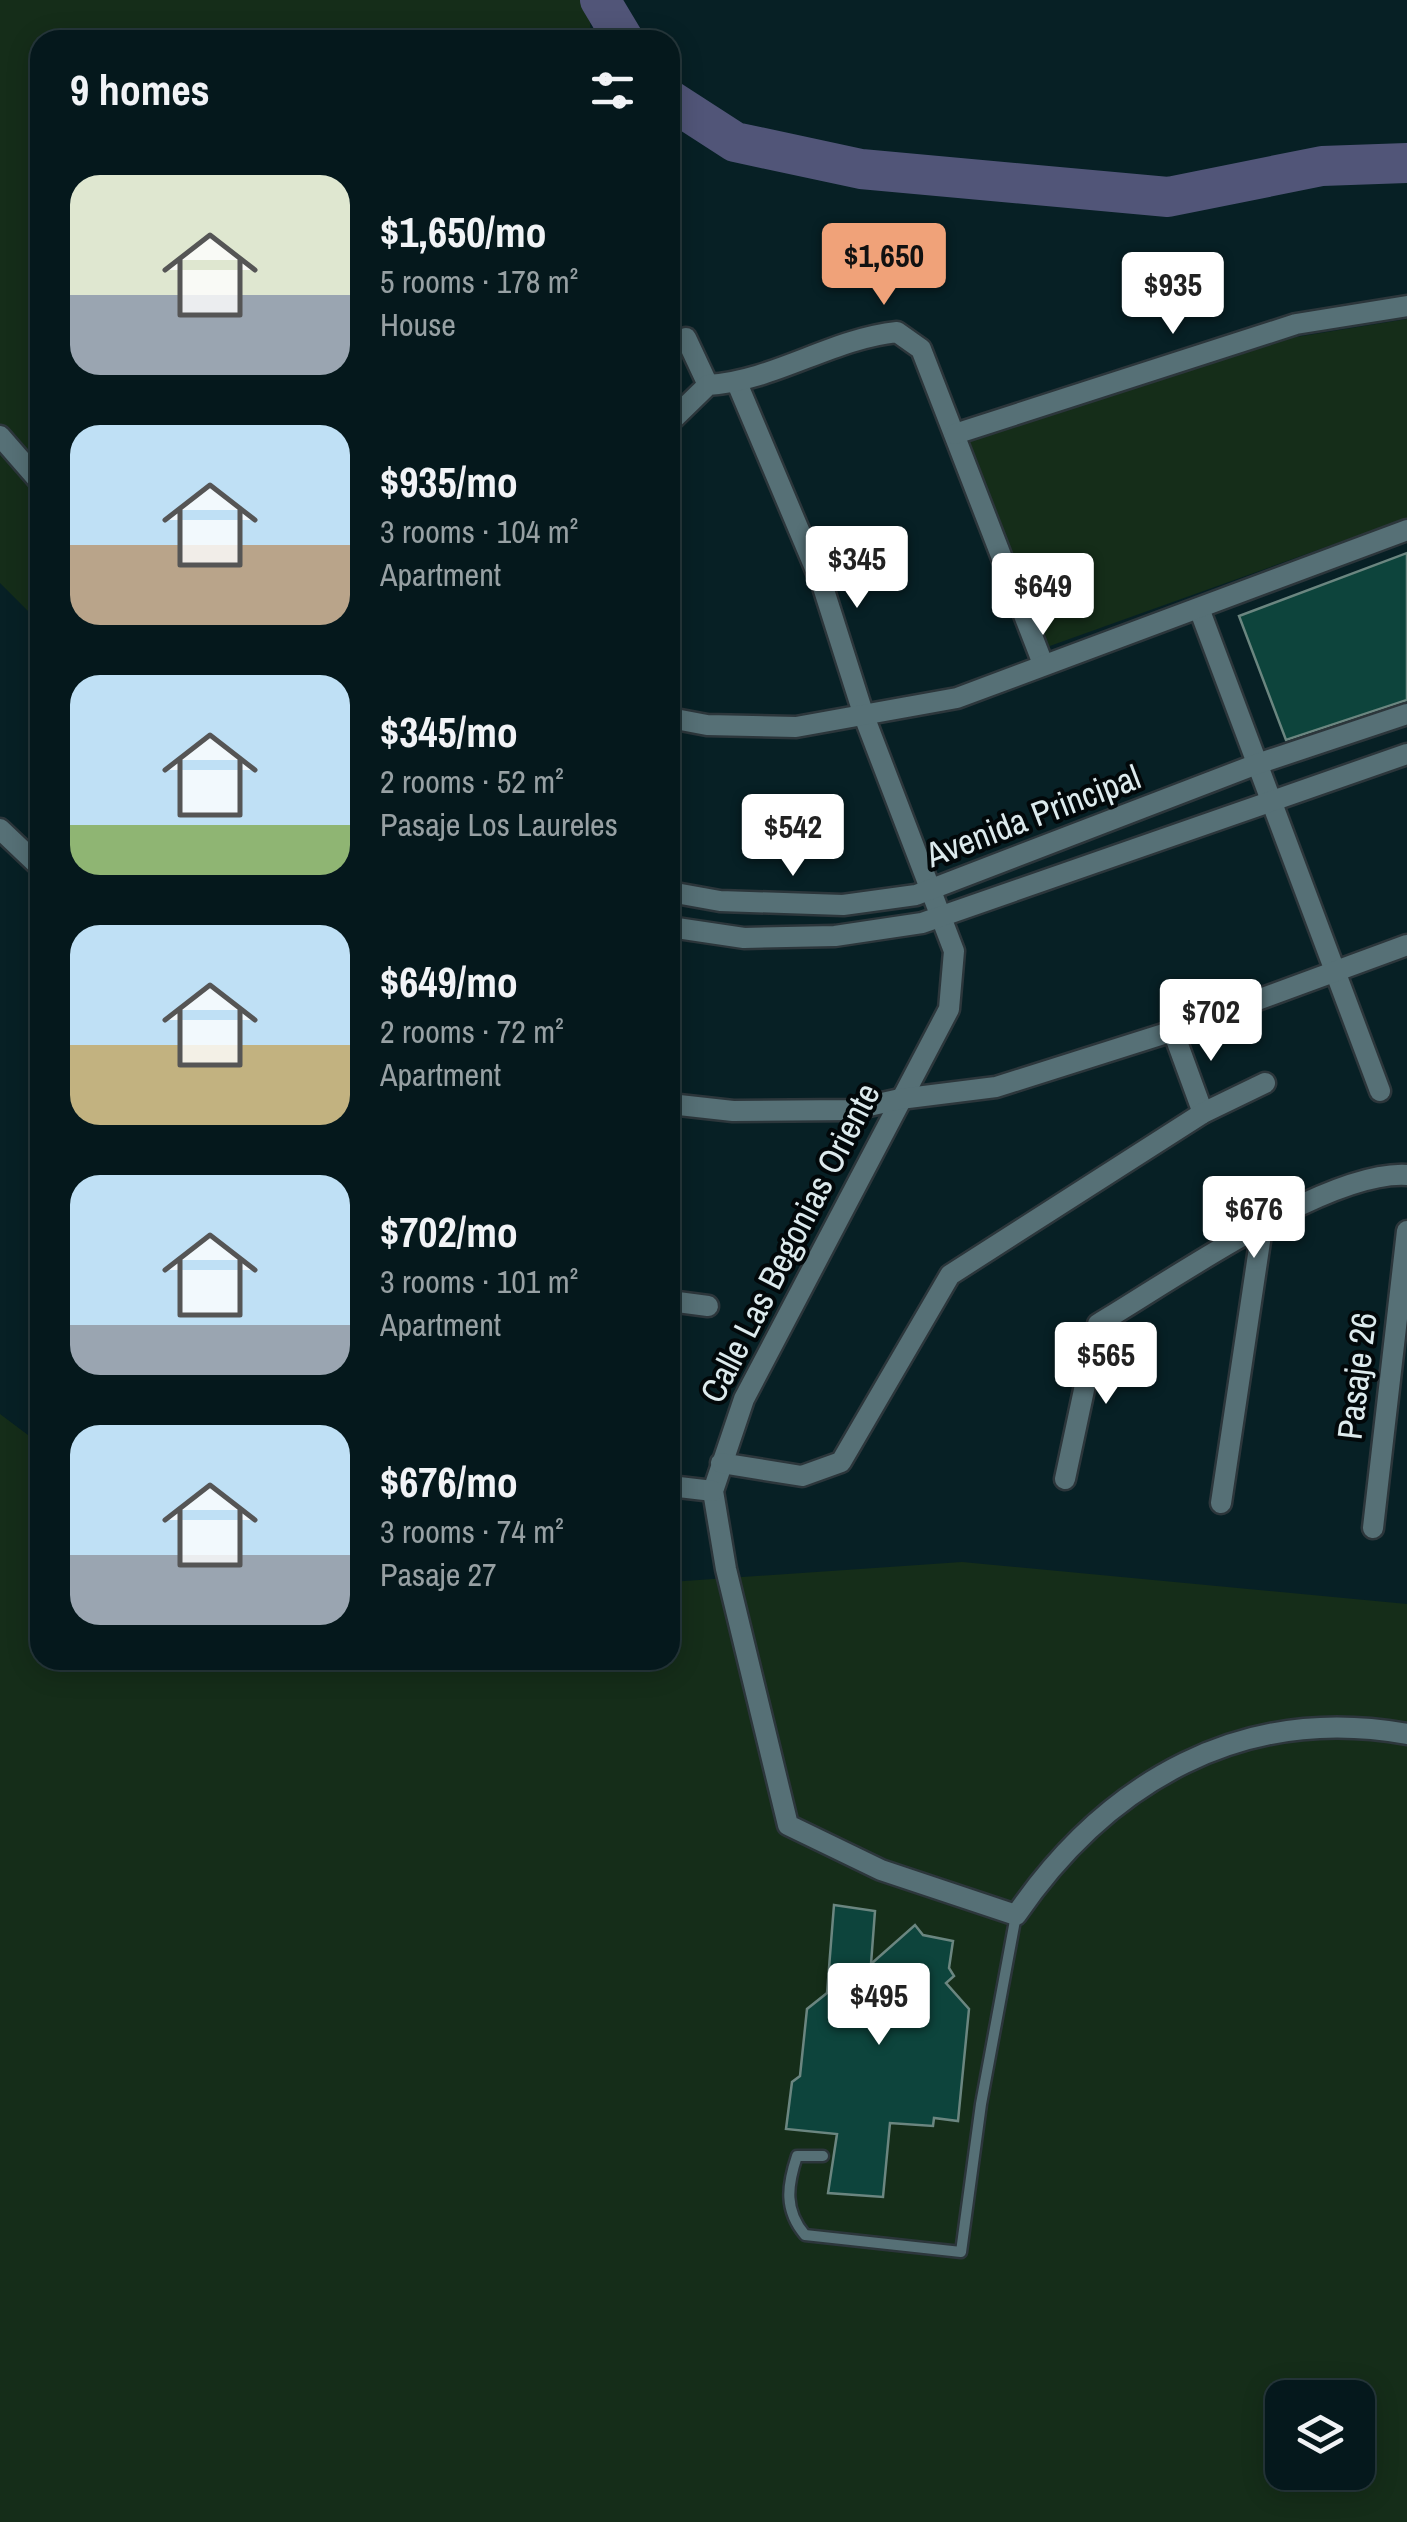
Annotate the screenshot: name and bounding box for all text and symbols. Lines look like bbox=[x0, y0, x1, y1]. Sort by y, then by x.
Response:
text: 9 homes bbox=[70, 62, 210, 118]
icon: filters bbox=[585, 63, 640, 118]
text: $1,650/mo bbox=[380, 204, 547, 260]
icon: home bbox=[150, 215, 270, 335]
pin: $1,650 bbox=[803, 223, 965, 308]
text: $1,650 bbox=[844, 234, 924, 277]
pin: $935 bbox=[1114, 252, 1232, 337]
text: 5 rooms · 178 m² bbox=[380, 260, 578, 303]
text: $935 bbox=[1144, 263, 1202, 306]
text: House bbox=[380, 303, 456, 346]
text: $935/mo bbox=[380, 454, 518, 510]
icon: home bbox=[150, 465, 270, 585]
text: 3 rooms · 104 m² bbox=[380, 510, 578, 553]
pin: $345 bbox=[798, 526, 916, 611]
text: $345 bbox=[828, 537, 886, 580]
text: Apartment bbox=[380, 553, 501, 596]
pin: $649 bbox=[984, 553, 1102, 638]
text: $649 bbox=[1014, 564, 1072, 607]
text: $345/mo bbox=[380, 704, 518, 760]
icon: home bbox=[150, 715, 270, 835]
street label: Avenida Principal bbox=[918, 753, 1147, 878]
text: 2 rooms · 52 m² bbox=[380, 760, 564, 803]
pin: $542 bbox=[734, 794, 852, 879]
text: Pasaje Los Laureles bbox=[380, 803, 618, 846]
text: $542 bbox=[764, 805, 822, 848]
text: $649/mo bbox=[380, 954, 518, 1010]
icon: home bbox=[150, 965, 270, 1085]
pin: $702 bbox=[1152, 979, 1270, 1064]
text: $702 bbox=[1182, 990, 1240, 1033]
text: 2 rooms · 72 m² bbox=[380, 1010, 564, 1053]
text: Apartment bbox=[380, 1053, 501, 1096]
street label: Calle Las Begonias Oriente bbox=[689, 1075, 891, 1411]
pin: $676 bbox=[1195, 1176, 1313, 1261]
text: $676 bbox=[1225, 1187, 1283, 1230]
text: $702/mo bbox=[380, 1204, 518, 1260]
icon: home bbox=[150, 1215, 270, 1335]
text: 3 rooms · 101 m² bbox=[380, 1260, 578, 1303]
text: Apartment bbox=[380, 1303, 501, 1346]
street label: Pasaje 26 bbox=[1325, 1310, 1388, 1442]
pin: $565 bbox=[1047, 1322, 1165, 1407]
text: $565 bbox=[1077, 1333, 1135, 1376]
text: $676/mo bbox=[380, 1454, 518, 1510]
icon: home bbox=[150, 1465, 270, 1585]
text: 3 rooms · 74 m² bbox=[380, 1510, 564, 1553]
text: Pasaje 27 bbox=[380, 1553, 497, 1596]
pin: $495 bbox=[820, 1963, 938, 2048]
text: $495 bbox=[850, 1974, 908, 2017]
map controls bbox=[1265, 2380, 1375, 2490]
button: layers bbox=[1265, 2380, 1375, 2490]

